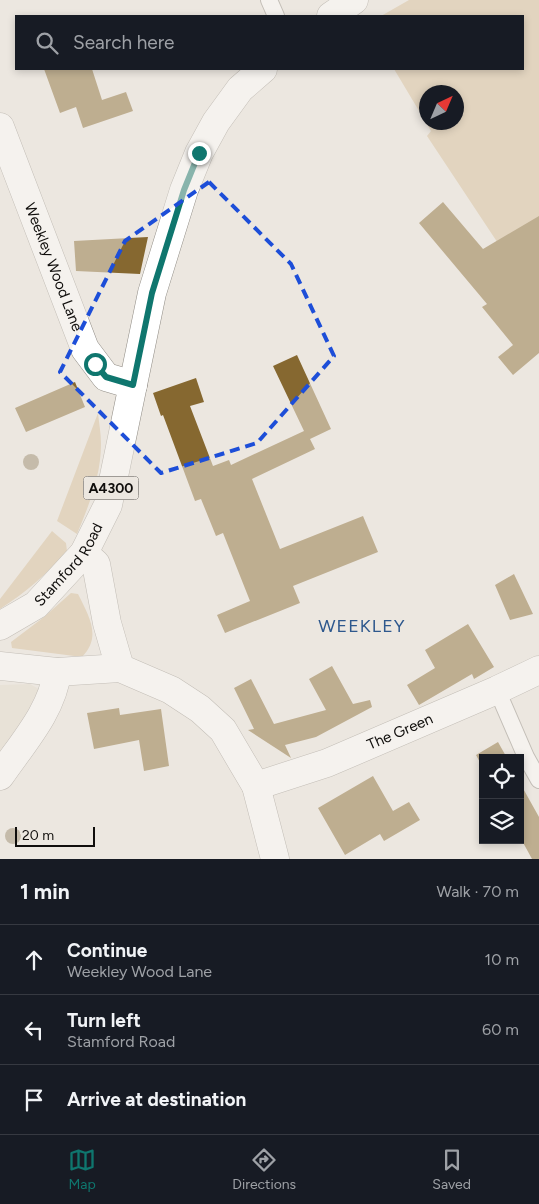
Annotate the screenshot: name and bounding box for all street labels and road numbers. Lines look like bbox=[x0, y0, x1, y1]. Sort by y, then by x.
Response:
street label: Weekley Wood Lane bbox=[21, 200, 86, 334]
road number: A4300 bbox=[84, 476, 138, 499]
street label: Stamford Road bbox=[30, 520, 107, 610]
street label: The Green bbox=[364, 710, 436, 754]

